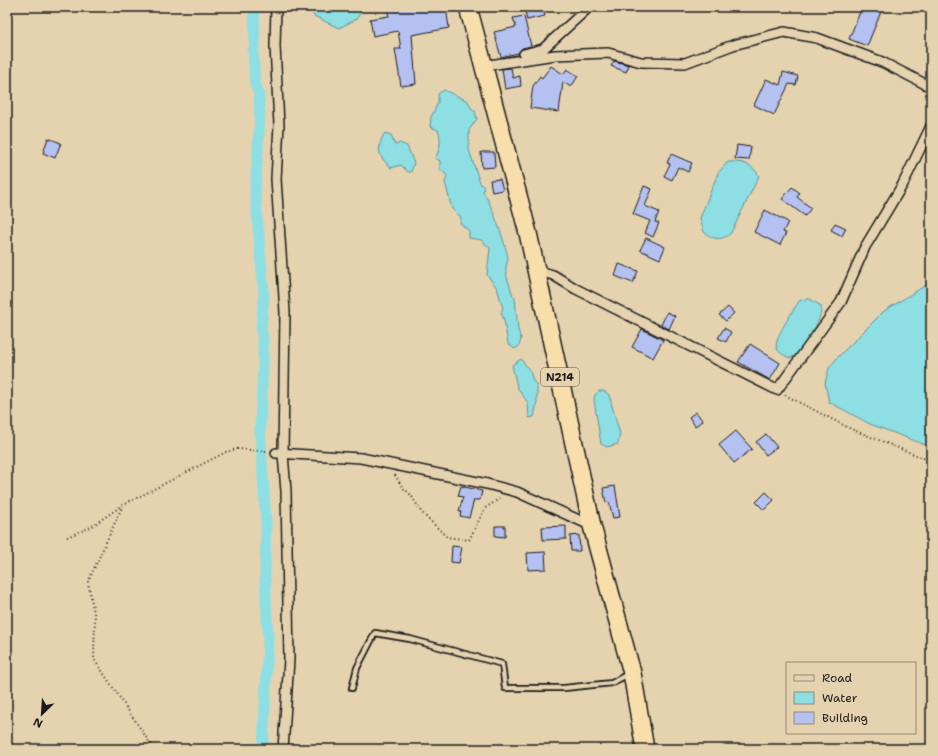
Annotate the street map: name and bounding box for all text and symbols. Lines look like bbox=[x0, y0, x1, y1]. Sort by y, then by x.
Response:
road number: N214 bbox=[541, 368, 579, 386]
legend bbox=[786, 662, 916, 734]
text: Road bbox=[822, 670, 853, 686]
text: Water bbox=[822, 690, 858, 706]
north arrow bbox=[22, 694, 62, 734]
text: Building bbox=[822, 710, 868, 726]
text: N bbox=[31, 714, 45, 731]

